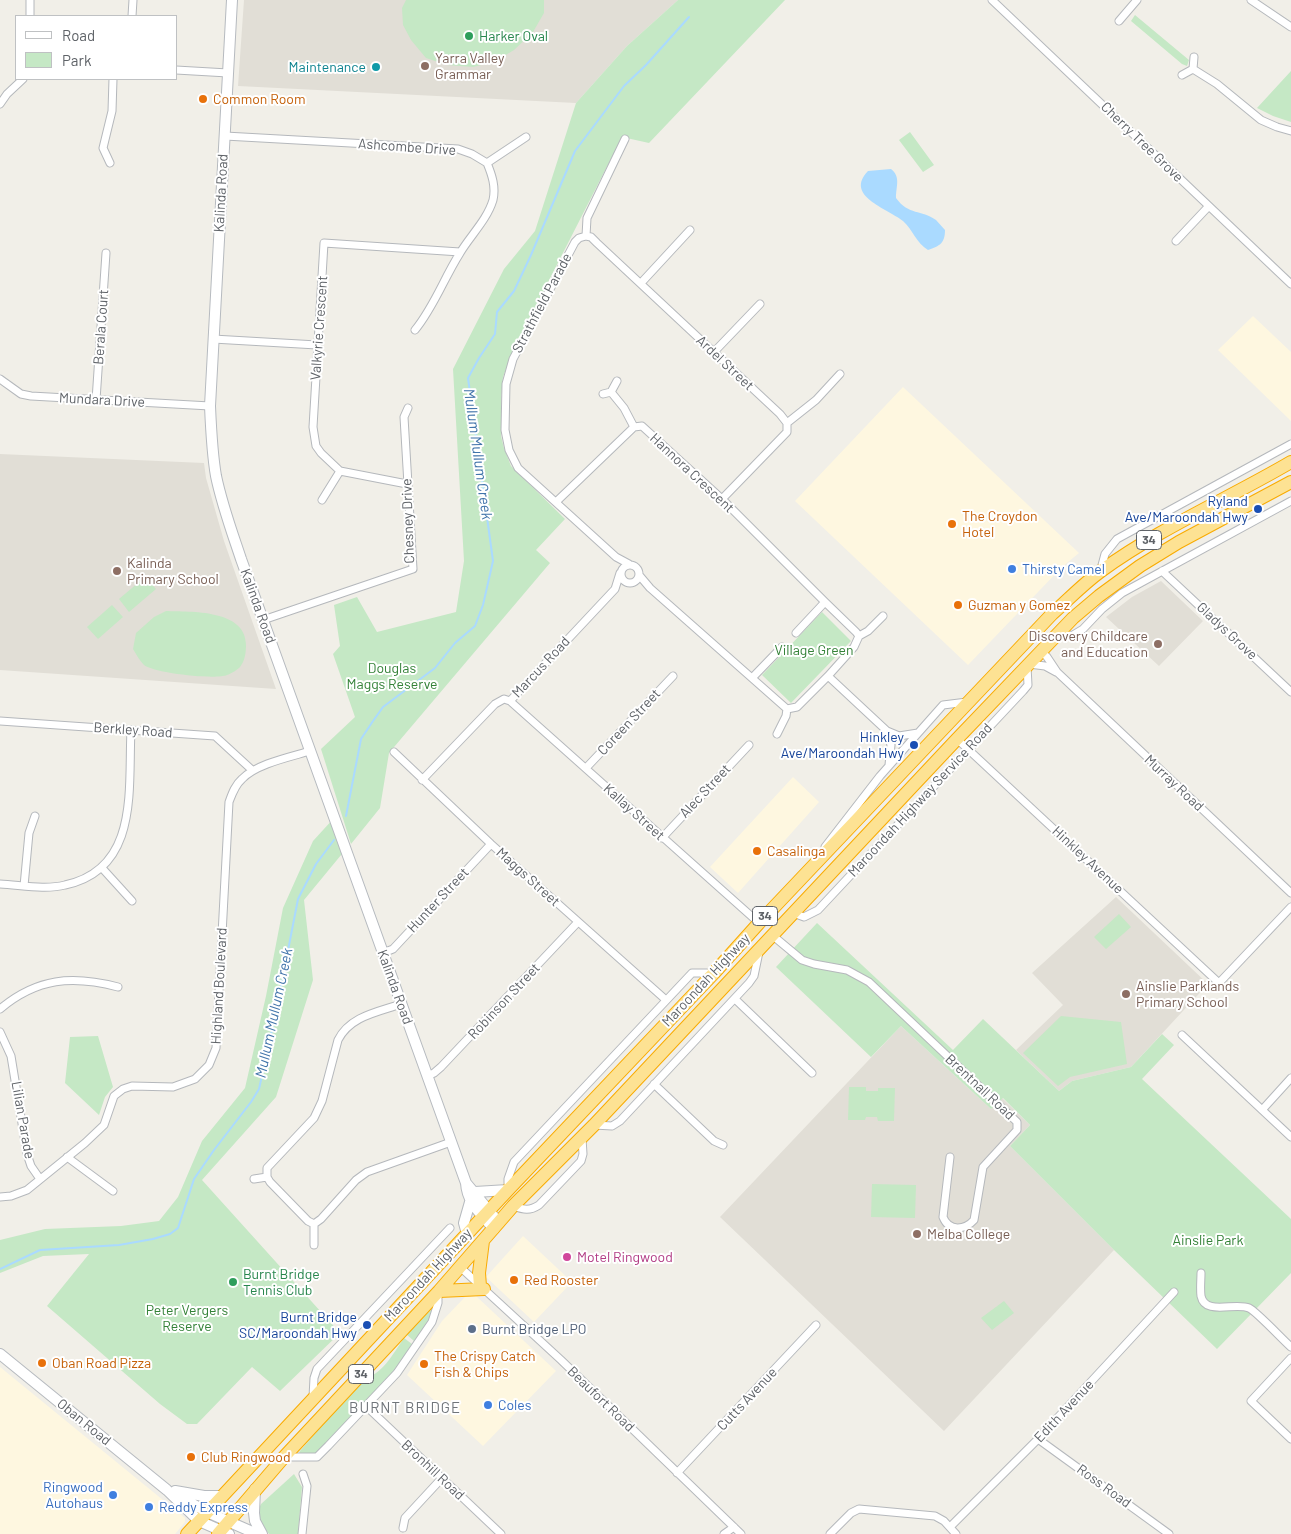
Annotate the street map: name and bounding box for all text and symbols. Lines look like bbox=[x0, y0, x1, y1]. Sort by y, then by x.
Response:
legend bbox=[15, 15, 178, 80]
text: Road bbox=[62, 26, 95, 44]
place label: Harker Oval bbox=[479, 28, 548, 44]
marker: Harker Oval bbox=[463, 30, 475, 42]
place label: Yarra Valley Grammar bbox=[435, 50, 504, 82]
text: Park bbox=[62, 51, 91, 69]
place label: Maintenance bbox=[289, 59, 366, 75]
marker: Yarra Valley Grammar bbox=[419, 60, 431, 72]
marker: Maintenance bbox=[370, 61, 382, 73]
place label: Common Room bbox=[213, 91, 306, 107]
marker: Common Room bbox=[197, 93, 209, 105]
street label: Cherry Tree Grove bbox=[1097, 98, 1187, 186]
street label: Ashcombe Drive bbox=[357, 135, 457, 159]
street label: Kalinda Road bbox=[211, 153, 231, 233]
street label: Strathfield Parade bbox=[509, 250, 575, 356]
street label: Valkyrie Crescent bbox=[307, 275, 331, 381]
street label: Berala Court bbox=[90, 289, 112, 365]
street label: Ardel Street bbox=[693, 332, 757, 394]
water label: Mullum Mullum Creek bbox=[460, 387, 496, 521]
street label: Mundara Drive bbox=[59, 389, 145, 411]
street label: Hannora Crescent bbox=[646, 430, 738, 516]
street label: Chesney Drive bbox=[398, 478, 418, 564]
place label: Ryland Ave/Maroondah Hwy bbox=[1125, 493, 1248, 526]
marker: Ryland Ave/Maroondah Hwy bbox=[1252, 503, 1264, 515]
place label: The Croydon Hotel bbox=[962, 508, 1038, 540]
marker: The Croydon Hotel bbox=[946, 518, 958, 530]
road number: 34 bbox=[1136, 530, 1162, 550]
place label: Kalinda Primary School bbox=[127, 555, 219, 588]
place label: Thirsty Camel bbox=[1022, 561, 1105, 577]
marker: Thirsty Camel bbox=[1006, 563, 1018, 575]
marker: Kalinda Primary School bbox=[111, 565, 123, 577]
street label: Kalinda Road bbox=[237, 566, 279, 646]
place label: Guzman y Gomez bbox=[968, 597, 1070, 613]
marker: Guzman y Gomez bbox=[952, 599, 964, 611]
street label: Gladys Grove bbox=[1193, 599, 1261, 663]
place label: Discovery Childcare and Education bbox=[1028, 628, 1148, 660]
street label: Marcus Road bbox=[508, 633, 574, 701]
marker: Discovery Childcare and Education bbox=[1152, 638, 1164, 650]
park label: Village Green bbox=[774, 642, 854, 658]
park label: Douglas Maggs Reserve bbox=[347, 660, 437, 692]
street label: Coreen Street bbox=[594, 685, 664, 759]
street label: Berkley Road bbox=[93, 719, 173, 741]
street label: Maroondah Highway Service Road bbox=[844, 720, 996, 880]
place label: Hinkley Ave/Maroondah Hwy bbox=[781, 729, 904, 762]
marker: Hinkley Ave/Maroondah Hwy bbox=[908, 739, 920, 751]
street label: Murray Road bbox=[1141, 751, 1207, 815]
street label: Alec Street bbox=[676, 761, 734, 821]
street label: Kallay Street bbox=[600, 780, 668, 844]
street label: Hinkley Avenue bbox=[1049, 823, 1127, 897]
place label: Casalinga bbox=[767, 843, 825, 859]
street label: Maggs Street bbox=[493, 844, 563, 910]
marker: Casalinga bbox=[751, 845, 763, 857]
street label: Hunter Street bbox=[404, 864, 472, 936]
road number: 34 bbox=[752, 906, 778, 926]
street label: Highland Boulevard bbox=[208, 927, 230, 1045]
street label: Maroondah Highway bbox=[659, 930, 753, 1030]
water label: Mullum Mullum Creek bbox=[251, 947, 297, 1079]
street label: Kalinda Road bbox=[374, 947, 416, 1027]
street label: Robinson Street bbox=[464, 959, 544, 1043]
place label: Ainslie Parklands Primary School bbox=[1136, 978, 1239, 1010]
marker: Ainslie Parklands Primary School bbox=[1120, 988, 1132, 1000]
street label: Brentnall Road bbox=[942, 1051, 1018, 1123]
street label: Lilian Parade bbox=[8, 1080, 38, 1160]
street label: Maroondah Highway bbox=[381, 1225, 475, 1325]
place label: Melba College bbox=[927, 1226, 1010, 1242]
marker: Melba College bbox=[911, 1228, 923, 1240]
park label: Ainslie Park bbox=[1173, 1232, 1243, 1248]
place label: Motel Ringwood bbox=[577, 1249, 673, 1265]
marker: Motel Ringwood bbox=[561, 1251, 573, 1263]
place label: Burnt Bridge Tennis Club bbox=[243, 1266, 320, 1298]
place label: Red Rooster bbox=[524, 1272, 598, 1288]
marker: Red Rooster bbox=[508, 1274, 520, 1286]
marker: Burnt Bridge Tennis Club bbox=[227, 1276, 239, 1288]
park label: Peter Vergers Reserve bbox=[146, 1302, 228, 1334]
place label: Burnt Bridge SC/Maroondah Hwy bbox=[239, 1309, 357, 1341]
marker: Burnt Bridge SC/Maroondah Hwy bbox=[361, 1319, 373, 1331]
place label: Burnt Bridge LPO bbox=[482, 1321, 586, 1337]
marker: Burnt Bridge LPO bbox=[466, 1323, 478, 1335]
place label: The Crispy Catch Fish & Chips bbox=[434, 1348, 536, 1380]
place label: Oban Road Pizza bbox=[52, 1355, 151, 1371]
marker: Oban Road Pizza bbox=[36, 1357, 48, 1369]
marker: The Crispy Catch Fish & Chips bbox=[418, 1358, 430, 1370]
street label: Beaufort Road bbox=[564, 1363, 638, 1435]
street label: Cutts Avenue bbox=[714, 1364, 780, 1434]
road number: 34 bbox=[348, 1365, 374, 1384]
street label: Edith Avenue bbox=[1031, 1376, 1097, 1446]
street label: Oban Road bbox=[54, 1395, 114, 1449]
place label: Coles bbox=[498, 1397, 531, 1413]
district label: BURNT BRIDGE bbox=[348, 1399, 462, 1417]
marker: Coles bbox=[482, 1399, 494, 1411]
street label: Bronhill Road bbox=[398, 1436, 468, 1504]
place label: Club Ringwood bbox=[201, 1449, 291, 1465]
marker: Club Ringwood bbox=[185, 1451, 197, 1463]
street label: Ross Road bbox=[1074, 1461, 1134, 1511]
place label: Ringwood Autohaus bbox=[43, 1479, 103, 1511]
marker: Ringwood Autohaus bbox=[107, 1489, 119, 1501]
place label: Reddy Express bbox=[159, 1499, 248, 1515]
marker: Reddy Express bbox=[143, 1501, 155, 1513]

